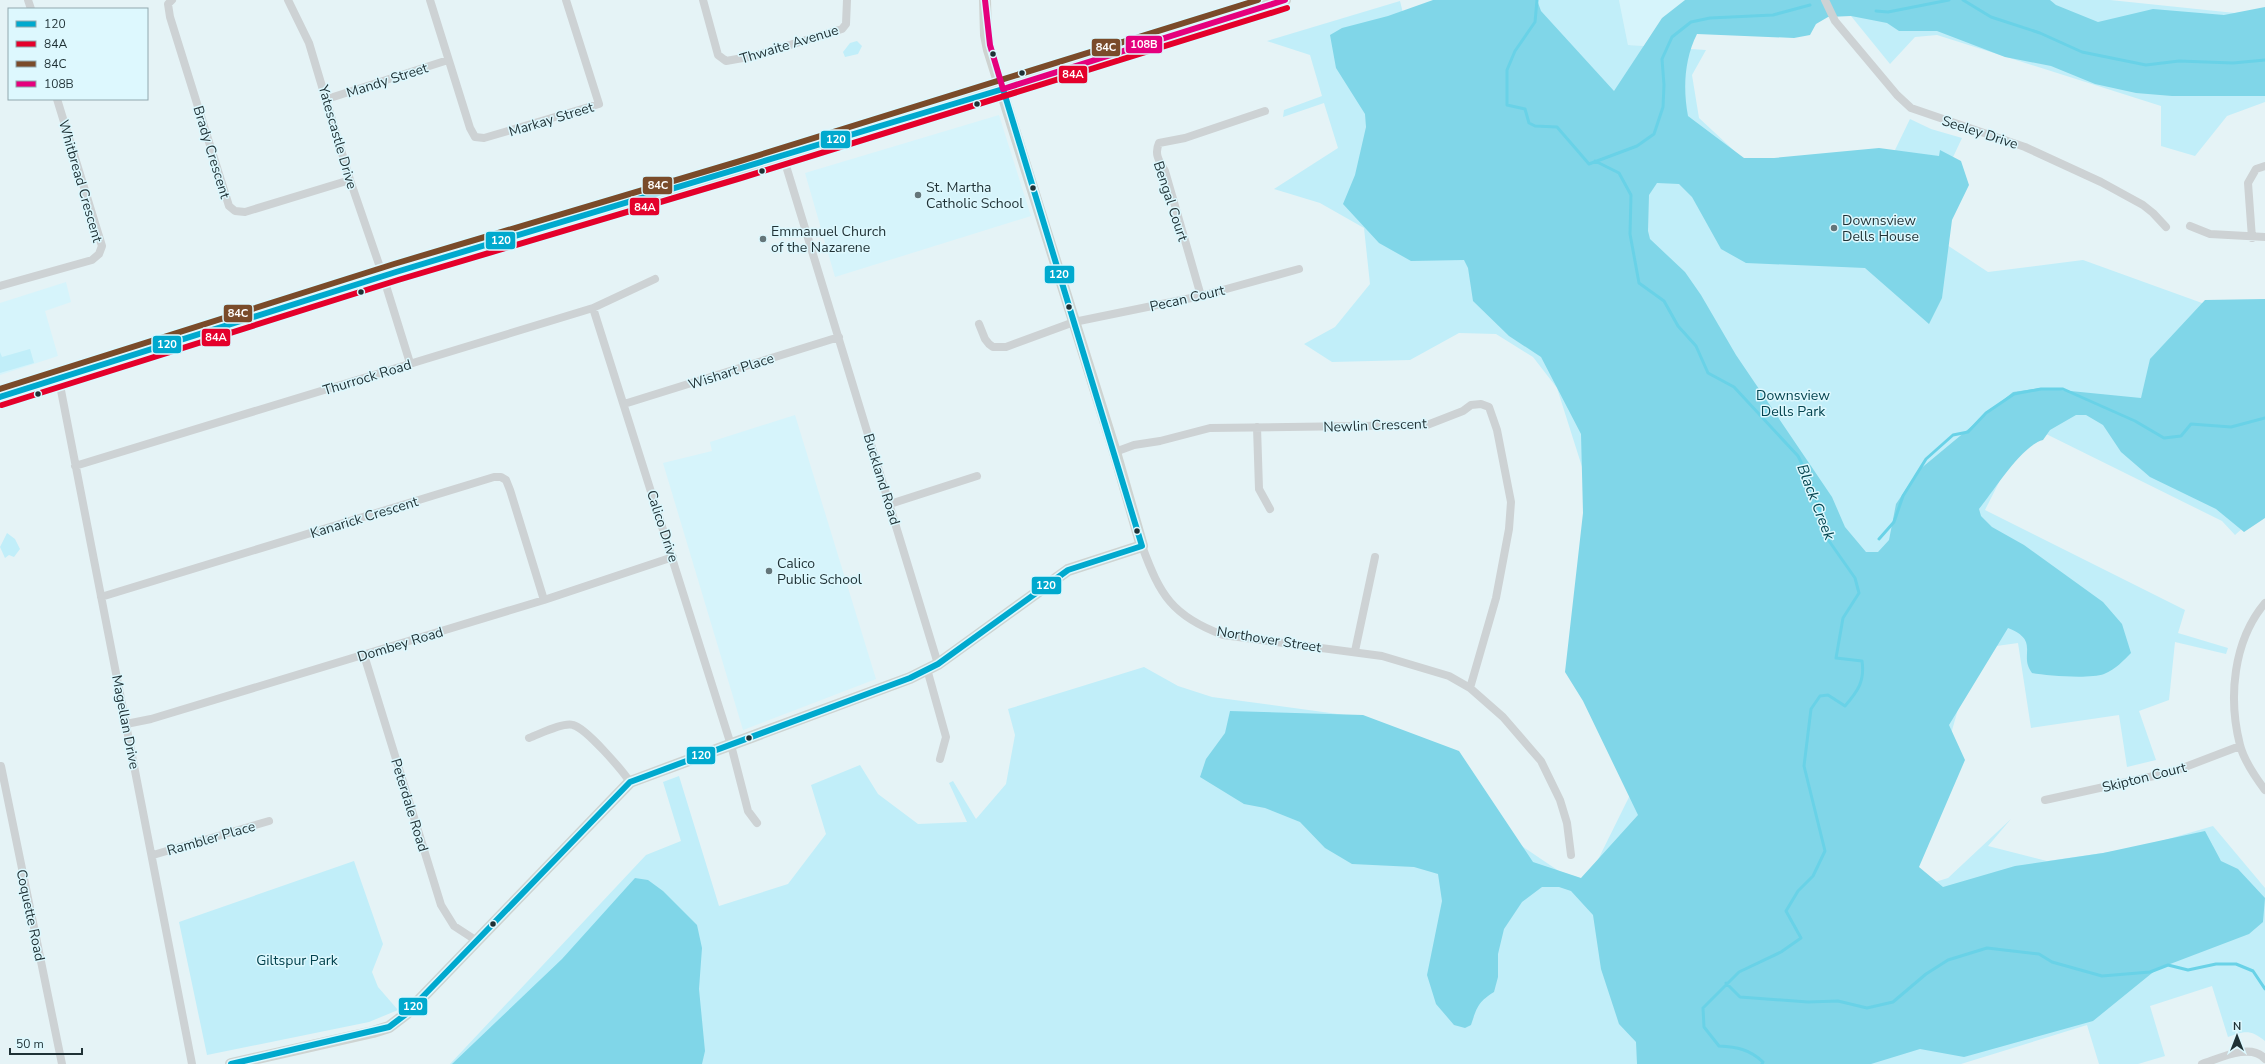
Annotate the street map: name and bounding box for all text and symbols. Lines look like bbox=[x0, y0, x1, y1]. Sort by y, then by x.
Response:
legend bbox=[8, 8, 148, 100]
text: 120 bbox=[44, 16, 66, 32]
street label: Thwaite Avenue bbox=[738, 20, 841, 68]
line badge: 108B bbox=[1125, 35, 1163, 54]
text: 84A bbox=[44, 36, 67, 52]
text: 108B bbox=[1130, 37, 1158, 52]
line badge: 84C bbox=[1091, 38, 1121, 57]
text: 84C bbox=[1096, 40, 1117, 55]
unlabelled marker bbox=[988, 49, 998, 59]
text: 84C bbox=[44, 56, 66, 72]
street label: Mandy Street bbox=[344, 58, 430, 103]
line badge: 84A bbox=[1058, 65, 1088, 84]
text: 84A bbox=[1062, 67, 1085, 82]
unlabelled marker bbox=[1017, 68, 1027, 78]
text: 108B bbox=[44, 76, 74, 92]
street label: Yatescastle Drive bbox=[313, 82, 361, 191]
street label: Markay Street bbox=[506, 98, 596, 141]
unlabelled marker bbox=[972, 99, 982, 109]
street label: Brady Crescent bbox=[188, 103, 235, 201]
street label: Seeley Drive bbox=[1939, 111, 2020, 154]
street label: Whitbread Crescent bbox=[54, 118, 107, 245]
line badge: 120 bbox=[820, 130, 851, 149]
text: 120 bbox=[826, 132, 846, 147]
street label: Bengal Court bbox=[1149, 159, 1192, 244]
unlabelled marker bbox=[757, 166, 767, 176]
line badge: 84C bbox=[642, 176, 673, 195]
text: 84C bbox=[648, 178, 669, 193]
place label: St. Martha Catholic School bbox=[926, 178, 1024, 213]
unlabelled marker bbox=[1028, 183, 1038, 193]
marker: St. Martha Catholic School bbox=[913, 190, 923, 200]
line badge: 84A bbox=[629, 197, 660, 216]
text: 84A bbox=[634, 200, 657, 215]
place label: Downsview Dells House bbox=[1842, 211, 1919, 246]
place label: Emmanuel Church of the Nazarene bbox=[771, 222, 886, 257]
marker: Downsview Dells House bbox=[1829, 223, 1839, 233]
line badge: 120 bbox=[485, 231, 516, 250]
text: 120 bbox=[491, 233, 511, 248]
marker: Emmanuel Church of the Nazarene bbox=[758, 234, 768, 244]
line badge: 120 bbox=[1044, 265, 1075, 284]
text: 120 bbox=[1049, 267, 1069, 282]
street label: Pecan Court bbox=[1148, 281, 1226, 316]
unlabelled marker bbox=[356, 287, 366, 297]
unlabelled marker bbox=[1064, 302, 1074, 312]
line badge: 84C bbox=[223, 304, 253, 323]
text: 84C bbox=[228, 306, 249, 321]
line badge: 84A bbox=[201, 328, 231, 347]
text: 84A bbox=[205, 330, 228, 345]
line badge: 120 bbox=[152, 335, 182, 354]
text: 120 bbox=[157, 337, 177, 352]
street label: Wishart Place bbox=[686, 349, 776, 394]
street label: Thurrock Road bbox=[321, 355, 414, 400]
park label: Downsview Dells Park bbox=[1756, 386, 1830, 421]
unlabelled marker bbox=[33, 389, 43, 399]
street label: Newlin Crescent bbox=[1323, 414, 1427, 437]
street label: Buckland Road bbox=[859, 431, 904, 527]
water label: Black Creek bbox=[1792, 461, 1840, 543]
street label: Calico Drive bbox=[642, 488, 683, 565]
street label: Kanarick Crescent bbox=[308, 492, 421, 543]
unlabelled marker bbox=[1132, 526, 1142, 536]
place label: Calico Public School bbox=[777, 554, 863, 589]
marker: Calico Public School bbox=[764, 566, 774, 576]
line badge: 120 bbox=[1031, 576, 1062, 595]
text: 120 bbox=[1036, 578, 1056, 593]
street label: Dombey Road bbox=[355, 622, 446, 667]
street label: Northover Street bbox=[1215, 622, 1323, 657]
street label: Magellan Drive bbox=[107, 673, 144, 771]
unlabelled marker bbox=[744, 733, 754, 743]
line badge: 120 bbox=[686, 746, 716, 765]
text: 120 bbox=[691, 748, 711, 763]
street label: Peterdale Road bbox=[386, 756, 433, 854]
street label: Skipton Court bbox=[2100, 758, 2188, 797]
street label: Rambler Place bbox=[165, 817, 258, 860]
street label: Coquette Road bbox=[12, 867, 50, 963]
unlabelled marker bbox=[488, 919, 498, 929]
park label: Giltspur Park bbox=[256, 951, 339, 970]
line badge: 120 bbox=[398, 997, 428, 1016]
text: 120 bbox=[403, 999, 423, 1014]
north arrow bbox=[2217, 1016, 2257, 1056]
text: N bbox=[2233, 1019, 2241, 1034]
scale bar bbox=[10, 1030, 82, 1056]
text: 50 m bbox=[16, 1036, 44, 1052]

